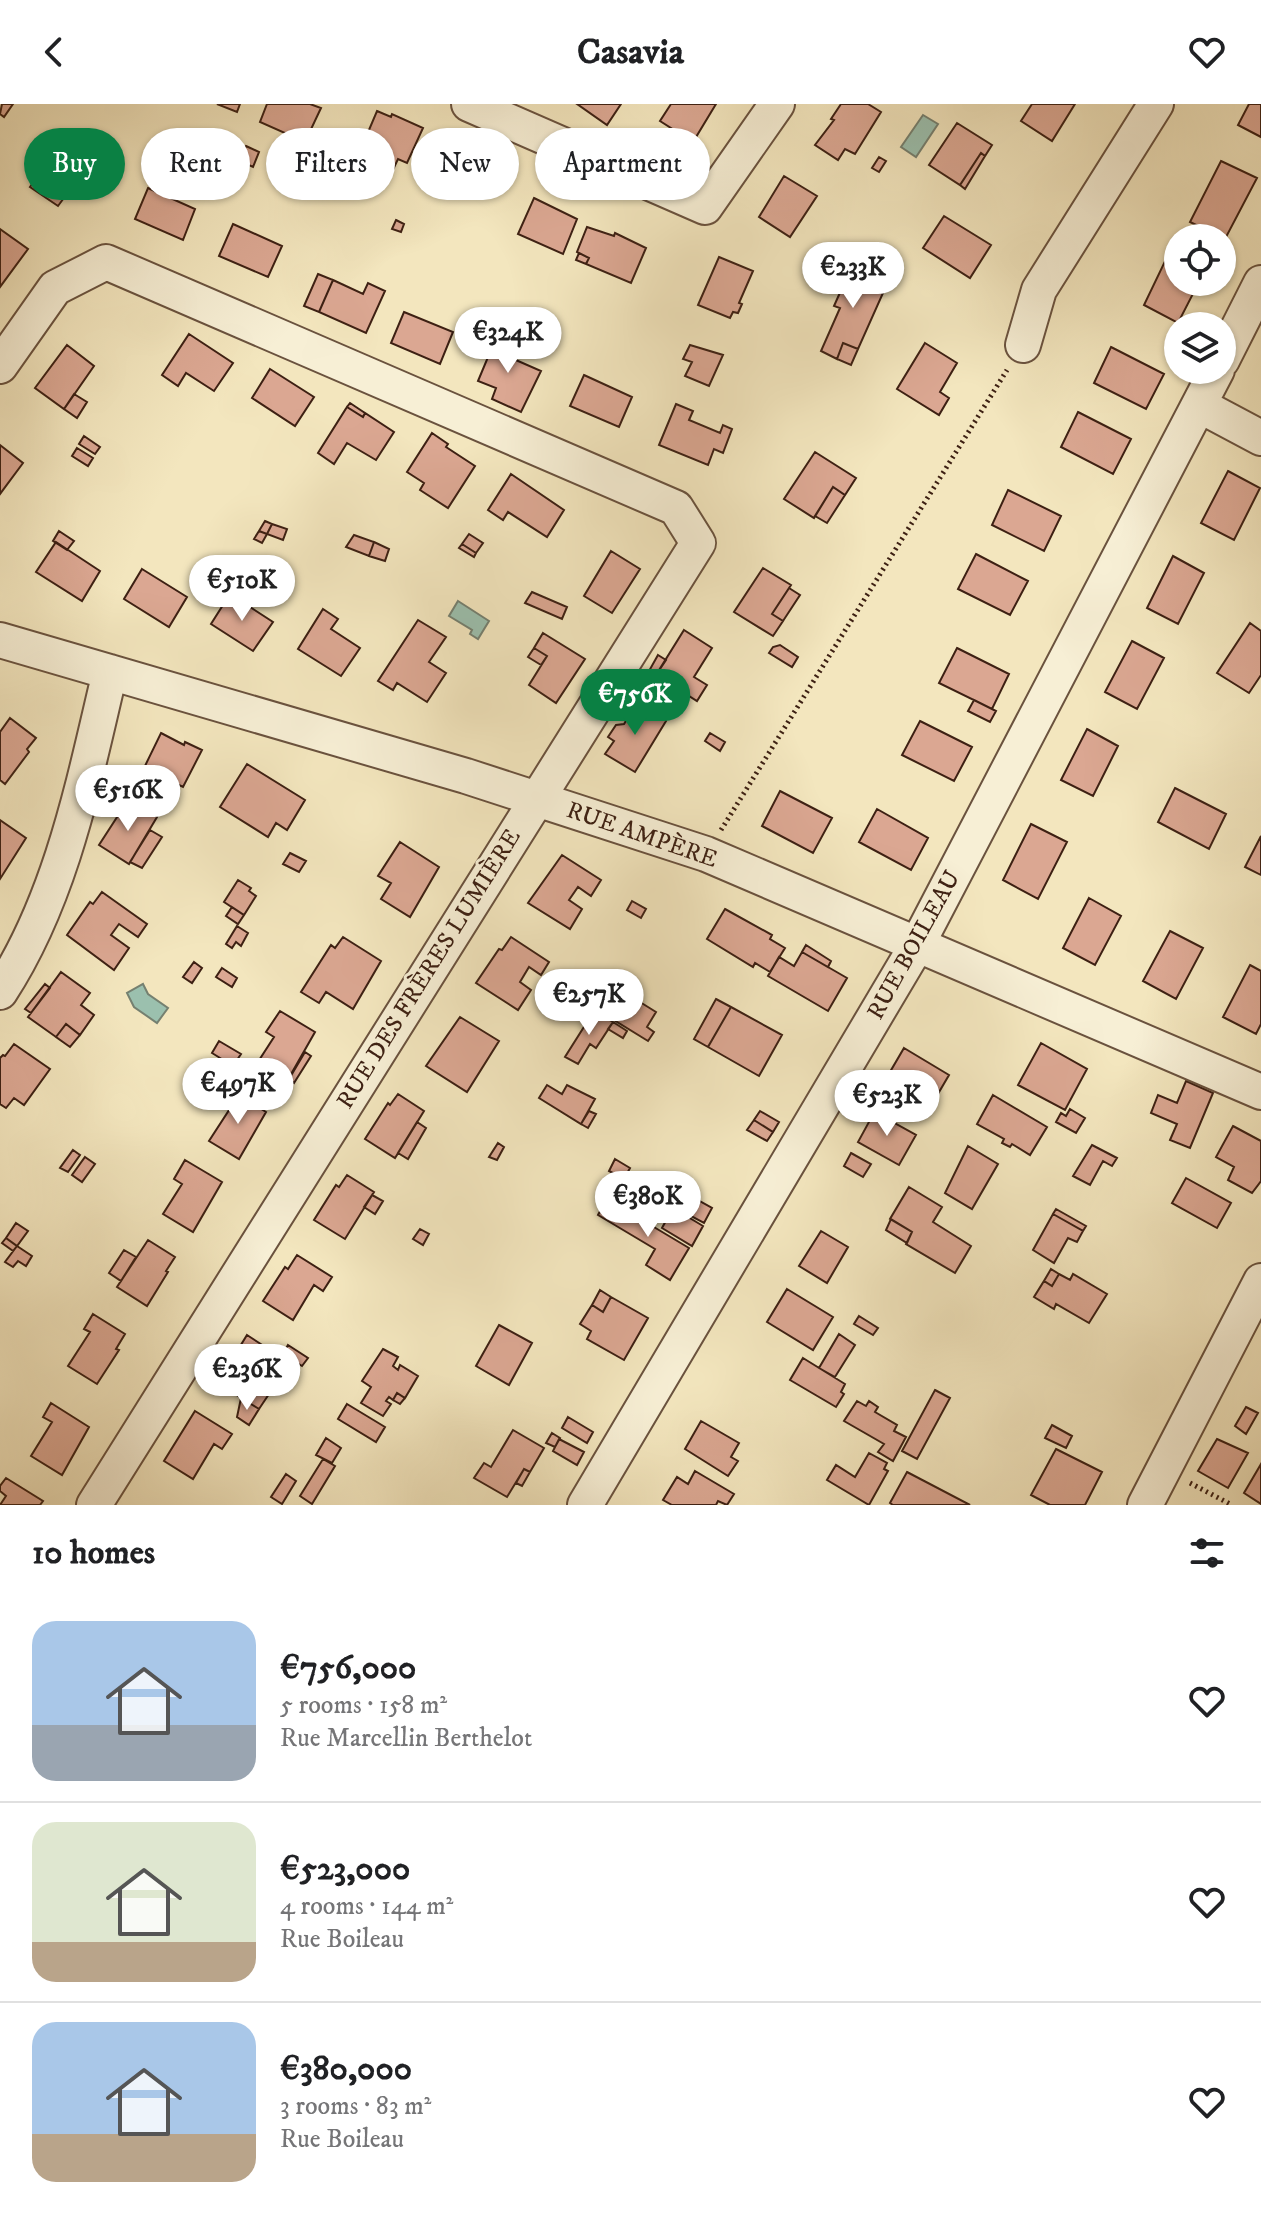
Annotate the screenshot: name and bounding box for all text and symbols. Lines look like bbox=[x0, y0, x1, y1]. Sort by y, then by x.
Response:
icon: back bbox=[32, 30, 76, 74]
text: Casavia bbox=[577, 30, 684, 75]
icon: heart bbox=[1185, 30, 1229, 74]
chip: Buy bbox=[24, 128, 125, 200]
chip: Rent bbox=[141, 128, 250, 200]
chip: Filters bbox=[266, 128, 395, 200]
chip: New bbox=[411, 128, 519, 200]
chip: Apartment bbox=[535, 128, 710, 200]
map controls bbox=[1164, 224, 1236, 384]
button: locate bbox=[1164, 224, 1236, 296]
pin: €233K bbox=[797, 242, 909, 310]
text: €233K bbox=[820, 251, 886, 284]
pin: €324K bbox=[452, 307, 564, 375]
button: layers bbox=[1164, 312, 1236, 384]
text: €324K bbox=[473, 316, 543, 349]
pin: €510K bbox=[186, 555, 298, 623]
text: €510K bbox=[207, 564, 277, 597]
pin: €756K bbox=[579, 669, 691, 737]
text: €756K bbox=[598, 678, 672, 711]
pin: €516K bbox=[72, 765, 184, 833]
text: €516K bbox=[93, 774, 163, 807]
street label: RUE AMPÈRE bbox=[563, 795, 721, 875]
street label: RUE DES FRÈRES LUMIÈRE bbox=[330, 824, 528, 1114]
street label: RUE BOILEAU bbox=[861, 865, 967, 1025]
pin: €257K bbox=[533, 969, 645, 1037]
text: €257K bbox=[553, 978, 625, 1011]
pin: €497K bbox=[182, 1058, 294, 1126]
text: €497K bbox=[200, 1067, 276, 1100]
pin: €523K bbox=[831, 1070, 943, 1138]
text: €523K bbox=[853, 1079, 921, 1112]
pin: €380K bbox=[592, 1171, 704, 1239]
text: €380K bbox=[613, 1180, 683, 1213]
pin: €236K bbox=[191, 1344, 303, 1412]
text: €236K bbox=[212, 1353, 282, 1386]
icon: filters bbox=[1185, 1531, 1229, 1575]
text: 10 homes bbox=[32, 1532, 155, 1574]
text: €756,000 bbox=[280, 1647, 416, 1689]
icon: home bbox=[96, 1653, 192, 1749]
icon: heart bbox=[1185, 1679, 1229, 1723]
text: 5 rooms · 158 m² bbox=[280, 1689, 447, 1722]
text: Rue Marcellin Berthelot bbox=[280, 1722, 532, 1755]
text: €523,000 bbox=[280, 1848, 410, 1890]
icon: home bbox=[96, 1854, 192, 1950]
icon: heart bbox=[1185, 1880, 1229, 1924]
text: 4 rooms · 144 m² bbox=[280, 1890, 453, 1923]
text: Rue Boileau bbox=[280, 1923, 404, 1956]
text: €380,000 bbox=[280, 2048, 412, 2090]
icon: home bbox=[96, 2054, 192, 2150]
icon: heart bbox=[1185, 2080, 1229, 2124]
text: 3 rooms · 83 m² bbox=[280, 2090, 431, 2123]
text: Rue Boileau bbox=[280, 2123, 404, 2156]

